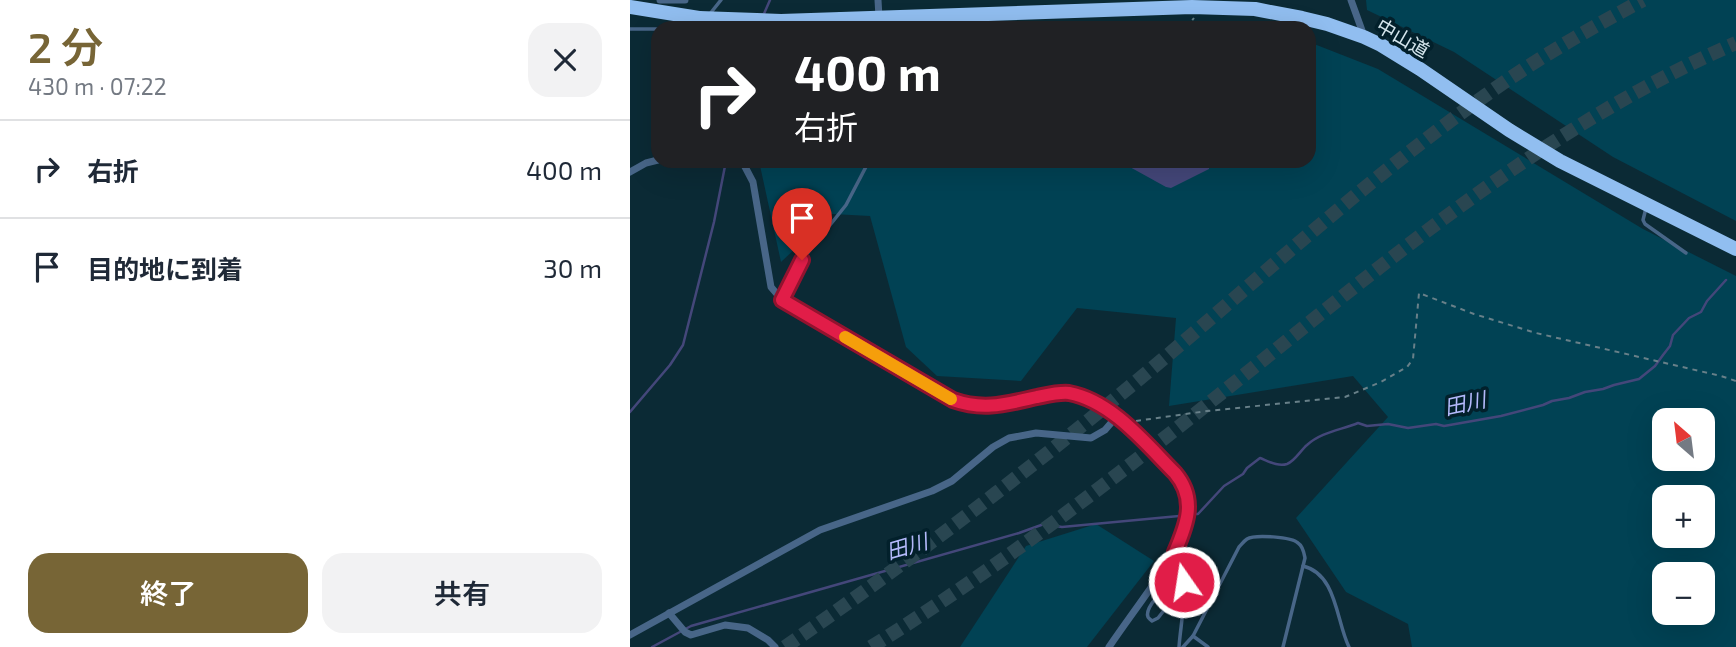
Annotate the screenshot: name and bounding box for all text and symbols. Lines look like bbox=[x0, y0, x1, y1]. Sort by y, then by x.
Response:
street label: 中山道 bbox=[1373, 13, 1434, 62]
text: 2 分 bbox=[28, 21, 103, 71]
button: close bbox=[528, 23, 602, 97]
text: 400 m bbox=[794, 42, 941, 101]
icon: right bbox=[679, 49, 770, 140]
text: 430 m · 07:22 bbox=[28, 72, 167, 100]
text: 右折 bbox=[794, 107, 858, 145]
icon: right bbox=[28, 150, 66, 188]
text: 400 m bbox=[526, 154, 602, 185]
text: 右折 bbox=[87, 155, 139, 186]
pin bbox=[772, 188, 832, 260]
icon: arrive bbox=[783, 199, 821, 237]
icon: arrive bbox=[28, 248, 66, 286]
text: 30 m bbox=[543, 252, 602, 283]
text: 目的地に到着 bbox=[87, 253, 243, 284]
water label: 田川 bbox=[1442, 386, 1490, 419]
north arrow bbox=[1652, 408, 1715, 471]
map controls bbox=[1652, 408, 1715, 625]
button: + bbox=[1652, 485, 1715, 548]
water label: 田川 bbox=[883, 527, 932, 563]
position arrow bbox=[1147, 545, 1221, 619]
button: 終了 bbox=[28, 553, 308, 633]
button: 共有 bbox=[322, 553, 602, 633]
button: − bbox=[1652, 562, 1715, 625]

